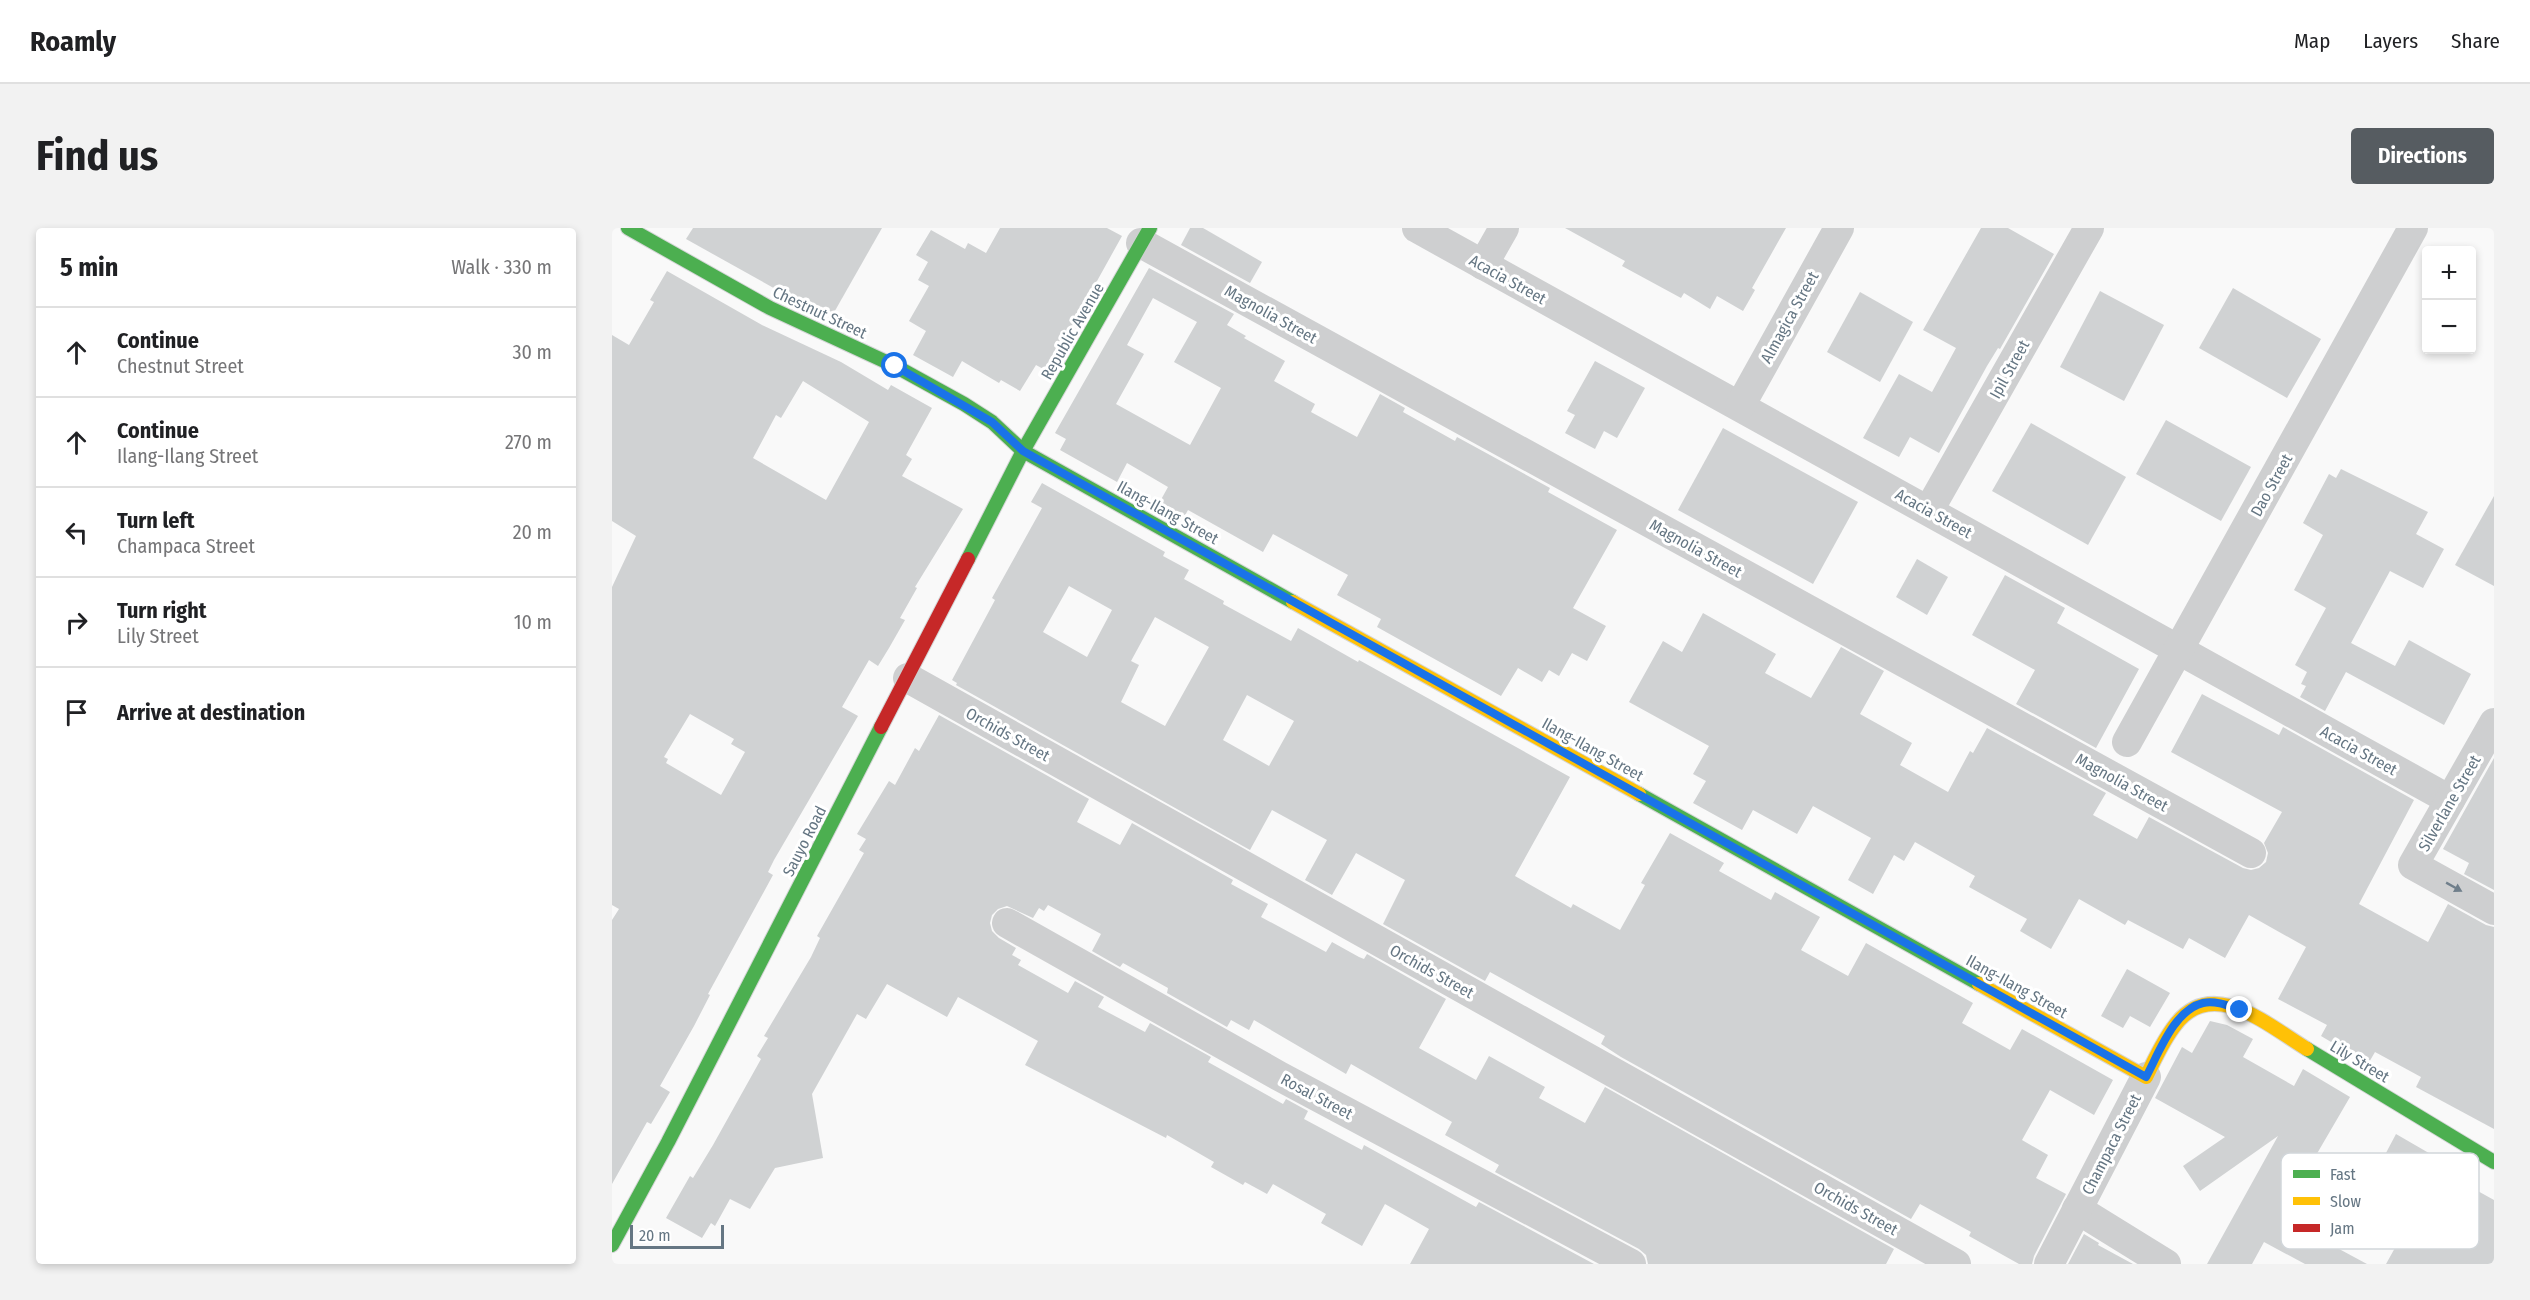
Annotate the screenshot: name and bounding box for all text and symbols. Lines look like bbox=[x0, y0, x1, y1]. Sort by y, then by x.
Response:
text: Roamly bbox=[30, 25, 116, 58]
text: Map bbox=[2294, 28, 2330, 54]
text: Layers bbox=[2363, 28, 2418, 54]
text: Share bbox=[2451, 28, 2500, 54]
button: Directions bbox=[2351, 128, 2494, 184]
text: Find us bbox=[36, 131, 158, 181]
map controls bbox=[2422, 246, 2476, 354]
button: + bbox=[2422, 246, 2476, 300]
street label: Acacia Street bbox=[1466, 251, 1550, 309]
text: 5 min bbox=[60, 252, 118, 283]
text: Walk · 330 m bbox=[451, 255, 552, 279]
street label: Almagica Street bbox=[1756, 267, 1823, 366]
street label: Republic Avenue bbox=[1037, 279, 1108, 383]
street label: Magnolia Street bbox=[1221, 281, 1321, 348]
street label: Chestnut Street bbox=[770, 282, 870, 343]
button: − bbox=[2422, 300, 2476, 354]
text: Continue bbox=[117, 327, 199, 354]
icon: ahead bbox=[60, 336, 93, 369]
street label: Ipil Street bbox=[1986, 336, 2034, 402]
text: 30 m bbox=[512, 340, 552, 364]
route start bbox=[881, 352, 907, 378]
text: Chestnut Street bbox=[117, 354, 244, 378]
text: Continue bbox=[117, 417, 199, 444]
icon: ahead bbox=[60, 426, 93, 459]
text: 270 m bbox=[505, 430, 552, 454]
text: Ilang-Ilang Street bbox=[117, 444, 258, 468]
street label: Dao Street bbox=[2247, 450, 2297, 520]
street label: Ilang-Ilang Street bbox=[1114, 477, 1222, 549]
street label: Acacia Street bbox=[1892, 485, 1976, 543]
text: Turn left bbox=[117, 507, 195, 534]
street label: Magnolia Street bbox=[1646, 515, 1746, 582]
icon: left bbox=[60, 516, 93, 549]
text: 20 m bbox=[513, 520, 552, 544]
text: Champaca Street bbox=[117, 534, 255, 558]
text: Turn right bbox=[117, 597, 206, 624]
icon: right bbox=[60, 606, 93, 639]
text: 10 m bbox=[514, 610, 552, 634]
text: Lily Street bbox=[117, 624, 199, 648]
icon: arrive bbox=[60, 696, 93, 729]
text: Arrive at destination bbox=[117, 699, 305, 726]
street label: Orchids Street bbox=[962, 704, 1054, 766]
street label: Ilang-Ilang Street bbox=[1539, 714, 1647, 786]
street label: Acacia Street bbox=[2317, 722, 2401, 780]
street label: Magnolia Street bbox=[2072, 749, 2172, 816]
street label: Silverlane Street bbox=[2414, 751, 2485, 855]
street label: Sauyo Road bbox=[779, 803, 830, 880]
one-way arrow bbox=[2445, 882, 2462, 892]
street label: Orchids Street bbox=[1386, 941, 1478, 1003]
street label: Ilang-Ilang Street bbox=[1963, 951, 2071, 1023]
route end bbox=[2226, 996, 2252, 1022]
street label: Lily Street bbox=[2327, 1036, 2393, 1087]
street label: Rosal Street bbox=[1278, 1070, 1357, 1124]
street label: Champaca Street bbox=[2078, 1090, 2145, 1198]
legend bbox=[2281, 1153, 2479, 1249]
text: Fast bbox=[2330, 1165, 2357, 1184]
street label: Orchids Street bbox=[1810, 1178, 1902, 1240]
text: Slow bbox=[2330, 1192, 2361, 1211]
text: Jam bbox=[2330, 1219, 2355, 1238]
scale bar bbox=[630, 1222, 724, 1250]
text: 20 m bbox=[639, 1226, 670, 1245]

